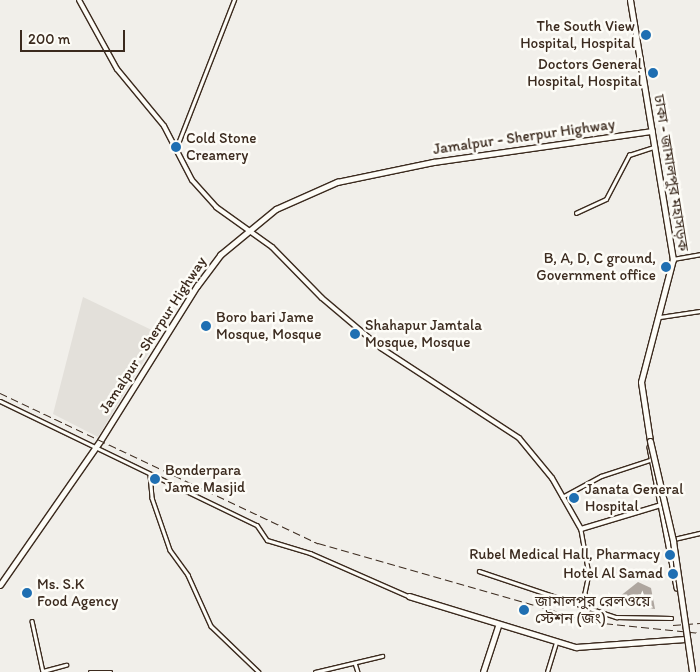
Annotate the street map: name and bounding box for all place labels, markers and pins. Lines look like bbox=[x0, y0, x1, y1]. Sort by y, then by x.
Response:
place label: The South View Hospital, Hospital bbox=[521, 17, 635, 52]
marker: The South View Hospital, Hospital bbox=[639, 28, 653, 42]
place label: Doctors General Hospital, Hospital bbox=[528, 55, 642, 90]
marker: Doctors General Hospital, Hospital bbox=[646, 66, 660, 80]
place label: Cold Stone Creamery bbox=[186, 129, 256, 164]
marker: Cold Stone Creamery bbox=[170, 141, 182, 153]
place label: B, A, D, C ground, Government office bbox=[536, 249, 656, 284]
marker: B, A, D, C ground, Government office bbox=[660, 261, 672, 273]
place label: Boro bari Jame Mosque, Mosque bbox=[216, 308, 321, 343]
place label: Shahapur Jamtala Mosque, Mosque bbox=[365, 316, 482, 351]
marker: Boro bari Jame Mosque, Mosque bbox=[200, 320, 212, 332]
marker: Shahapur Jamtala Mosque, Mosque bbox=[349, 328, 361, 340]
place label: Bonderpara Jame Masjid bbox=[165, 461, 245, 496]
marker: Bonderpara Jame Masjid bbox=[149, 473, 161, 485]
place label: Janata General Hospital bbox=[585, 480, 683, 515]
marker: Janata General Hospital bbox=[567, 491, 581, 505]
place label: Rubel Medical Hall, Pharmacy bbox=[469, 546, 660, 564]
marker: Rubel Medical Hall, Pharmacy bbox=[664, 549, 676, 561]
place label: Hotel Al Samad bbox=[563, 565, 663, 583]
marker: Hotel Al Samad bbox=[667, 568, 679, 580]
place label: Ms. S.K Food Agency bbox=[37, 575, 118, 610]
marker: Ms. S.K Food Agency bbox=[21, 587, 33, 599]
place label: জামালপুর রেলওয়ে স্টেশন (জং) bbox=[535, 592, 650, 627]
marker: জামালপুর রেলওয়ে স্টেশন (জং) bbox=[517, 603, 531, 617]

